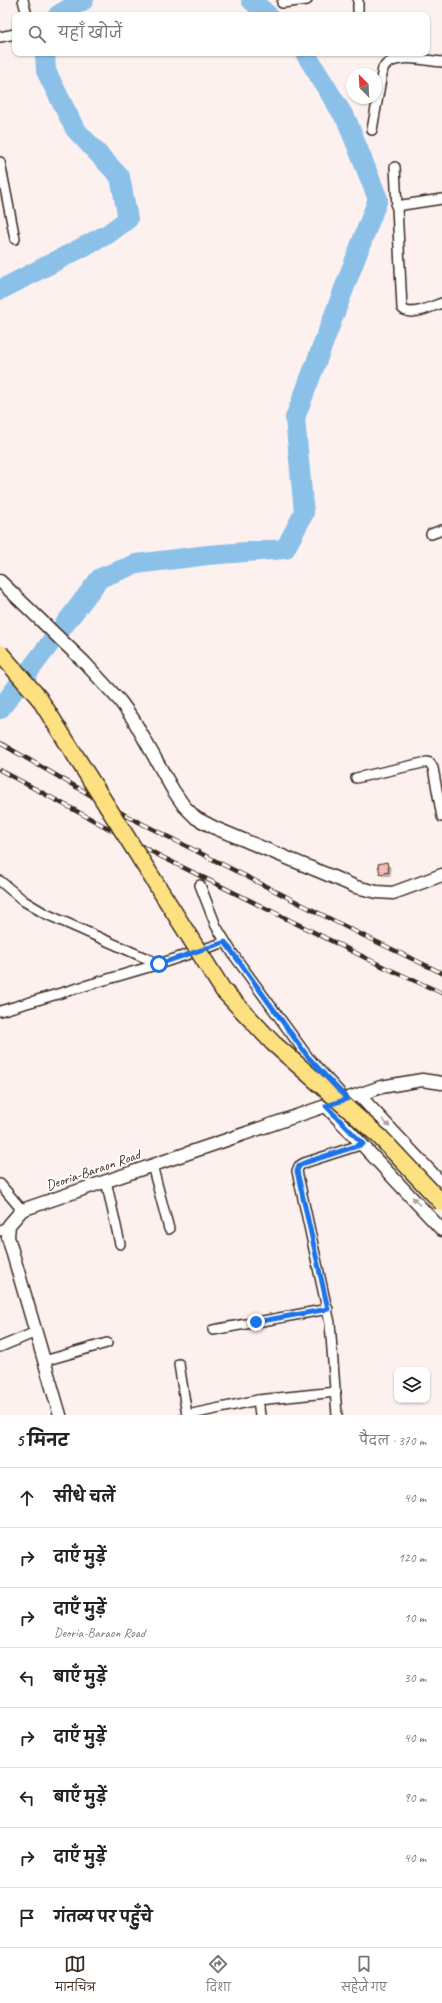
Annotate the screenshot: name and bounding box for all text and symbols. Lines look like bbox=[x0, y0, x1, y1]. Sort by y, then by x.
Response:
search box bbox=[12, 12, 430, 56]
icon: search bbox=[26, 23, 48, 45]
text: यहाँ खोजें bbox=[58, 24, 122, 43]
north arrow bbox=[346, 68, 382, 104]
route start bbox=[150, 955, 168, 973]
one-way arrow bbox=[381, 1118, 391, 1128]
street label: Deoria-Baraon Road bbox=[44, 1145, 145, 1194]
one-way arrow bbox=[412, 1196, 421, 1206]
route end bbox=[247, 1313, 265, 1331]
map controls bbox=[394, 1367, 430, 1403]
button: layers bbox=[394, 1367, 430, 1403]
text: 5 मिनट bbox=[16, 1430, 69, 1451]
text: पैदल · 370 m bbox=[359, 1433, 426, 1449]
icon: ahead bbox=[16, 1487, 38, 1509]
text: सीधे चलें bbox=[54, 1488, 115, 1507]
text: 40 m bbox=[404, 1490, 426, 1506]
icon: right bbox=[16, 1547, 38, 1569]
text: दाएँ मुड़ें bbox=[54, 1548, 106, 1567]
text: 120 m bbox=[398, 1550, 426, 1566]
text: दाएँ मुड़ें bbox=[54, 1600, 106, 1619]
icon: right bbox=[16, 1607, 38, 1629]
text: 10 m bbox=[404, 1610, 426, 1626]
text: Deoria-Baraon Road bbox=[54, 1625, 145, 1641]
icon: left bbox=[16, 1667, 38, 1689]
text: बाएँ मुड़ें bbox=[54, 1668, 106, 1687]
text: 30 m bbox=[404, 1670, 426, 1686]
icon: right bbox=[16, 1727, 38, 1749]
text: दाएँ मुड़ें bbox=[54, 1728, 106, 1747]
text: 40 m bbox=[404, 1730, 426, 1746]
icon: left bbox=[16, 1787, 38, 1809]
text: बाएँ मुड़ें bbox=[54, 1788, 106, 1807]
text: 90 m bbox=[404, 1790, 426, 1806]
icon: right bbox=[16, 1847, 38, 1869]
text: दाएँ मुड़ें bbox=[54, 1848, 106, 1867]
text: 40 m bbox=[404, 1850, 426, 1866]
icon: arrive bbox=[16, 1907, 38, 1929]
text: गंतव्य पर पहुँचे bbox=[54, 1908, 152, 1927]
tab: मानचित्र bbox=[55, 1953, 96, 1999]
tab: दिशा bbox=[206, 1953, 231, 1999]
tab: सहेजे गए bbox=[341, 1953, 387, 1999]

